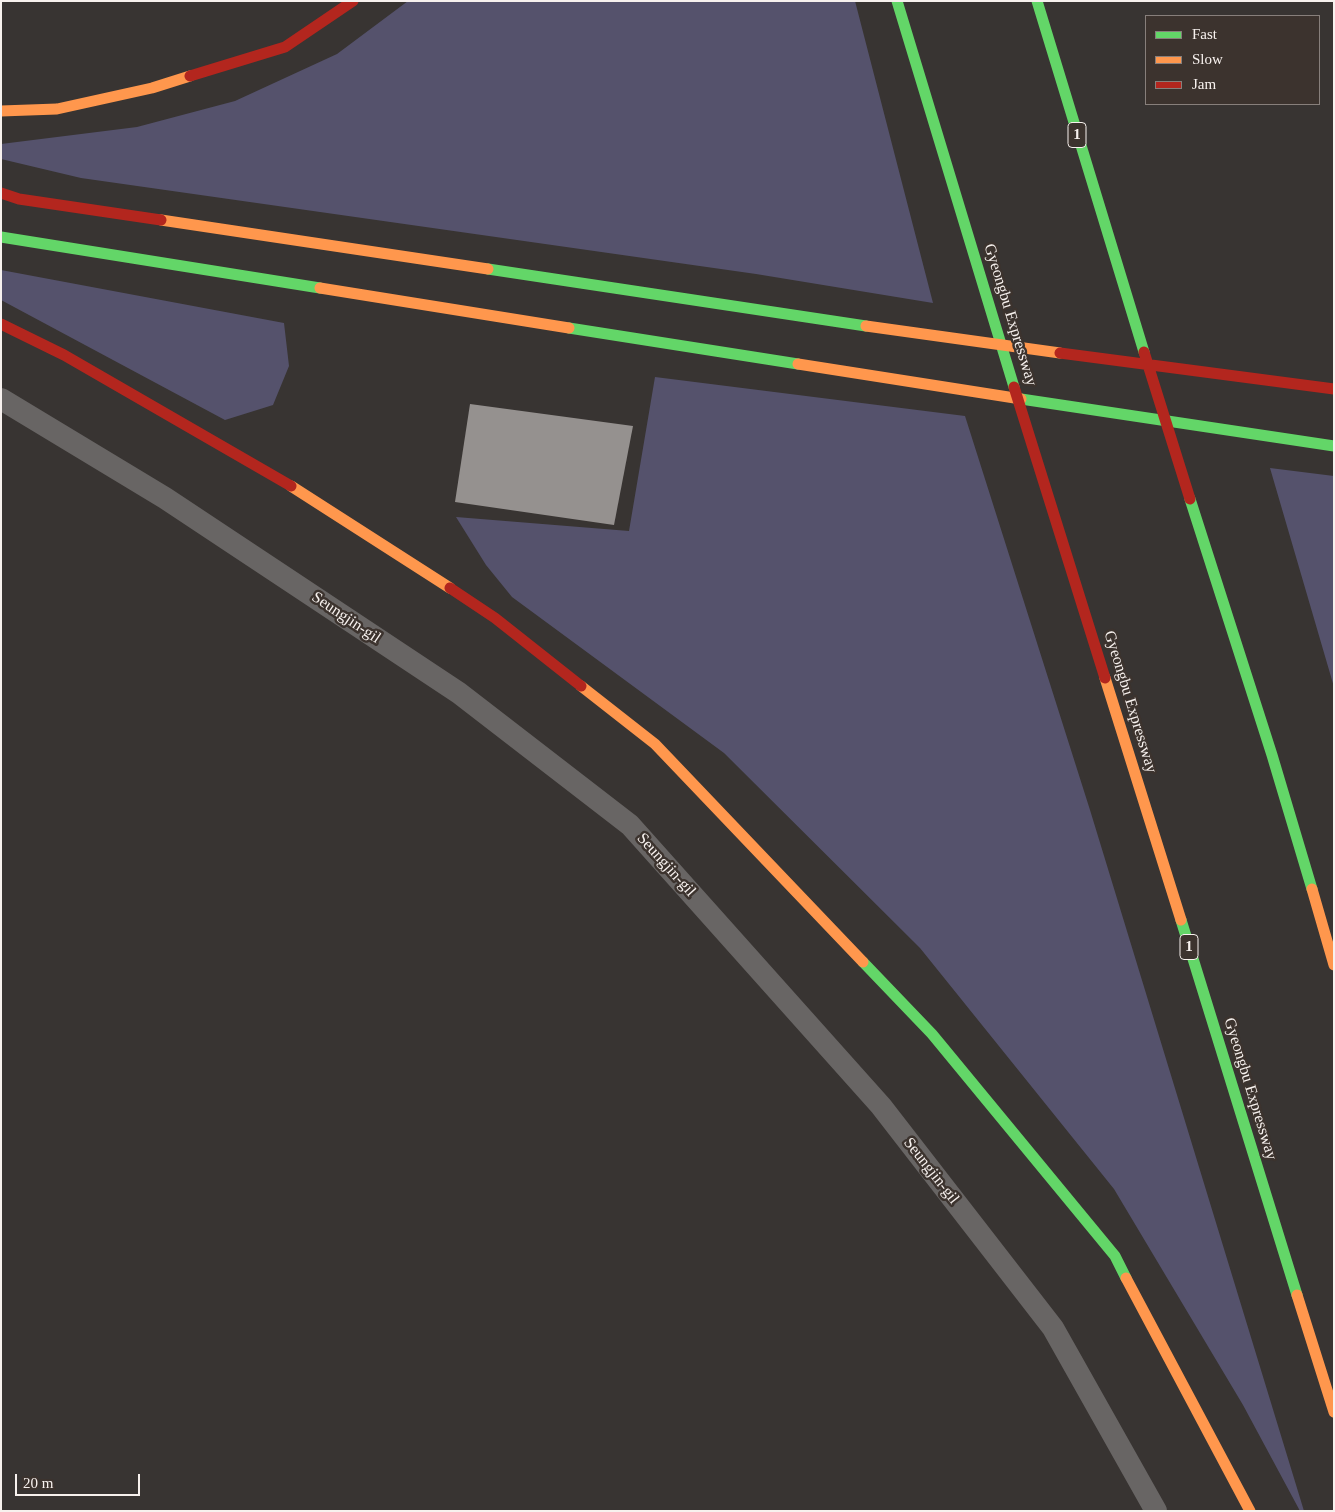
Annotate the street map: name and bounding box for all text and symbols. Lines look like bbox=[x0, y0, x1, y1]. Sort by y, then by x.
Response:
legend bbox=[1145, 15, 1320, 105]
text: Fast bbox=[1192, 26, 1217, 42]
text: Slow bbox=[1192, 51, 1223, 67]
text: Jam bbox=[1192, 76, 1216, 92]
road number: 1 bbox=[1068, 122, 1086, 148]
street label: Gyeongbu Expressway bbox=[979, 241, 1041, 389]
street label: Seungjin-gil bbox=[308, 588, 384, 648]
street label: Gyeongbu Expressway bbox=[1099, 628, 1161, 776]
street label: Seungjin-gil bbox=[632, 829, 700, 901]
road number: 1 bbox=[1180, 934, 1198, 960]
street label: Gyeongbu Expressway bbox=[1219, 1015, 1281, 1163]
street label: Seungjin-gil bbox=[899, 1134, 963, 1208]
scale bar bbox=[18, 1464, 142, 1496]
text: 20 m bbox=[23, 1475, 53, 1491]

